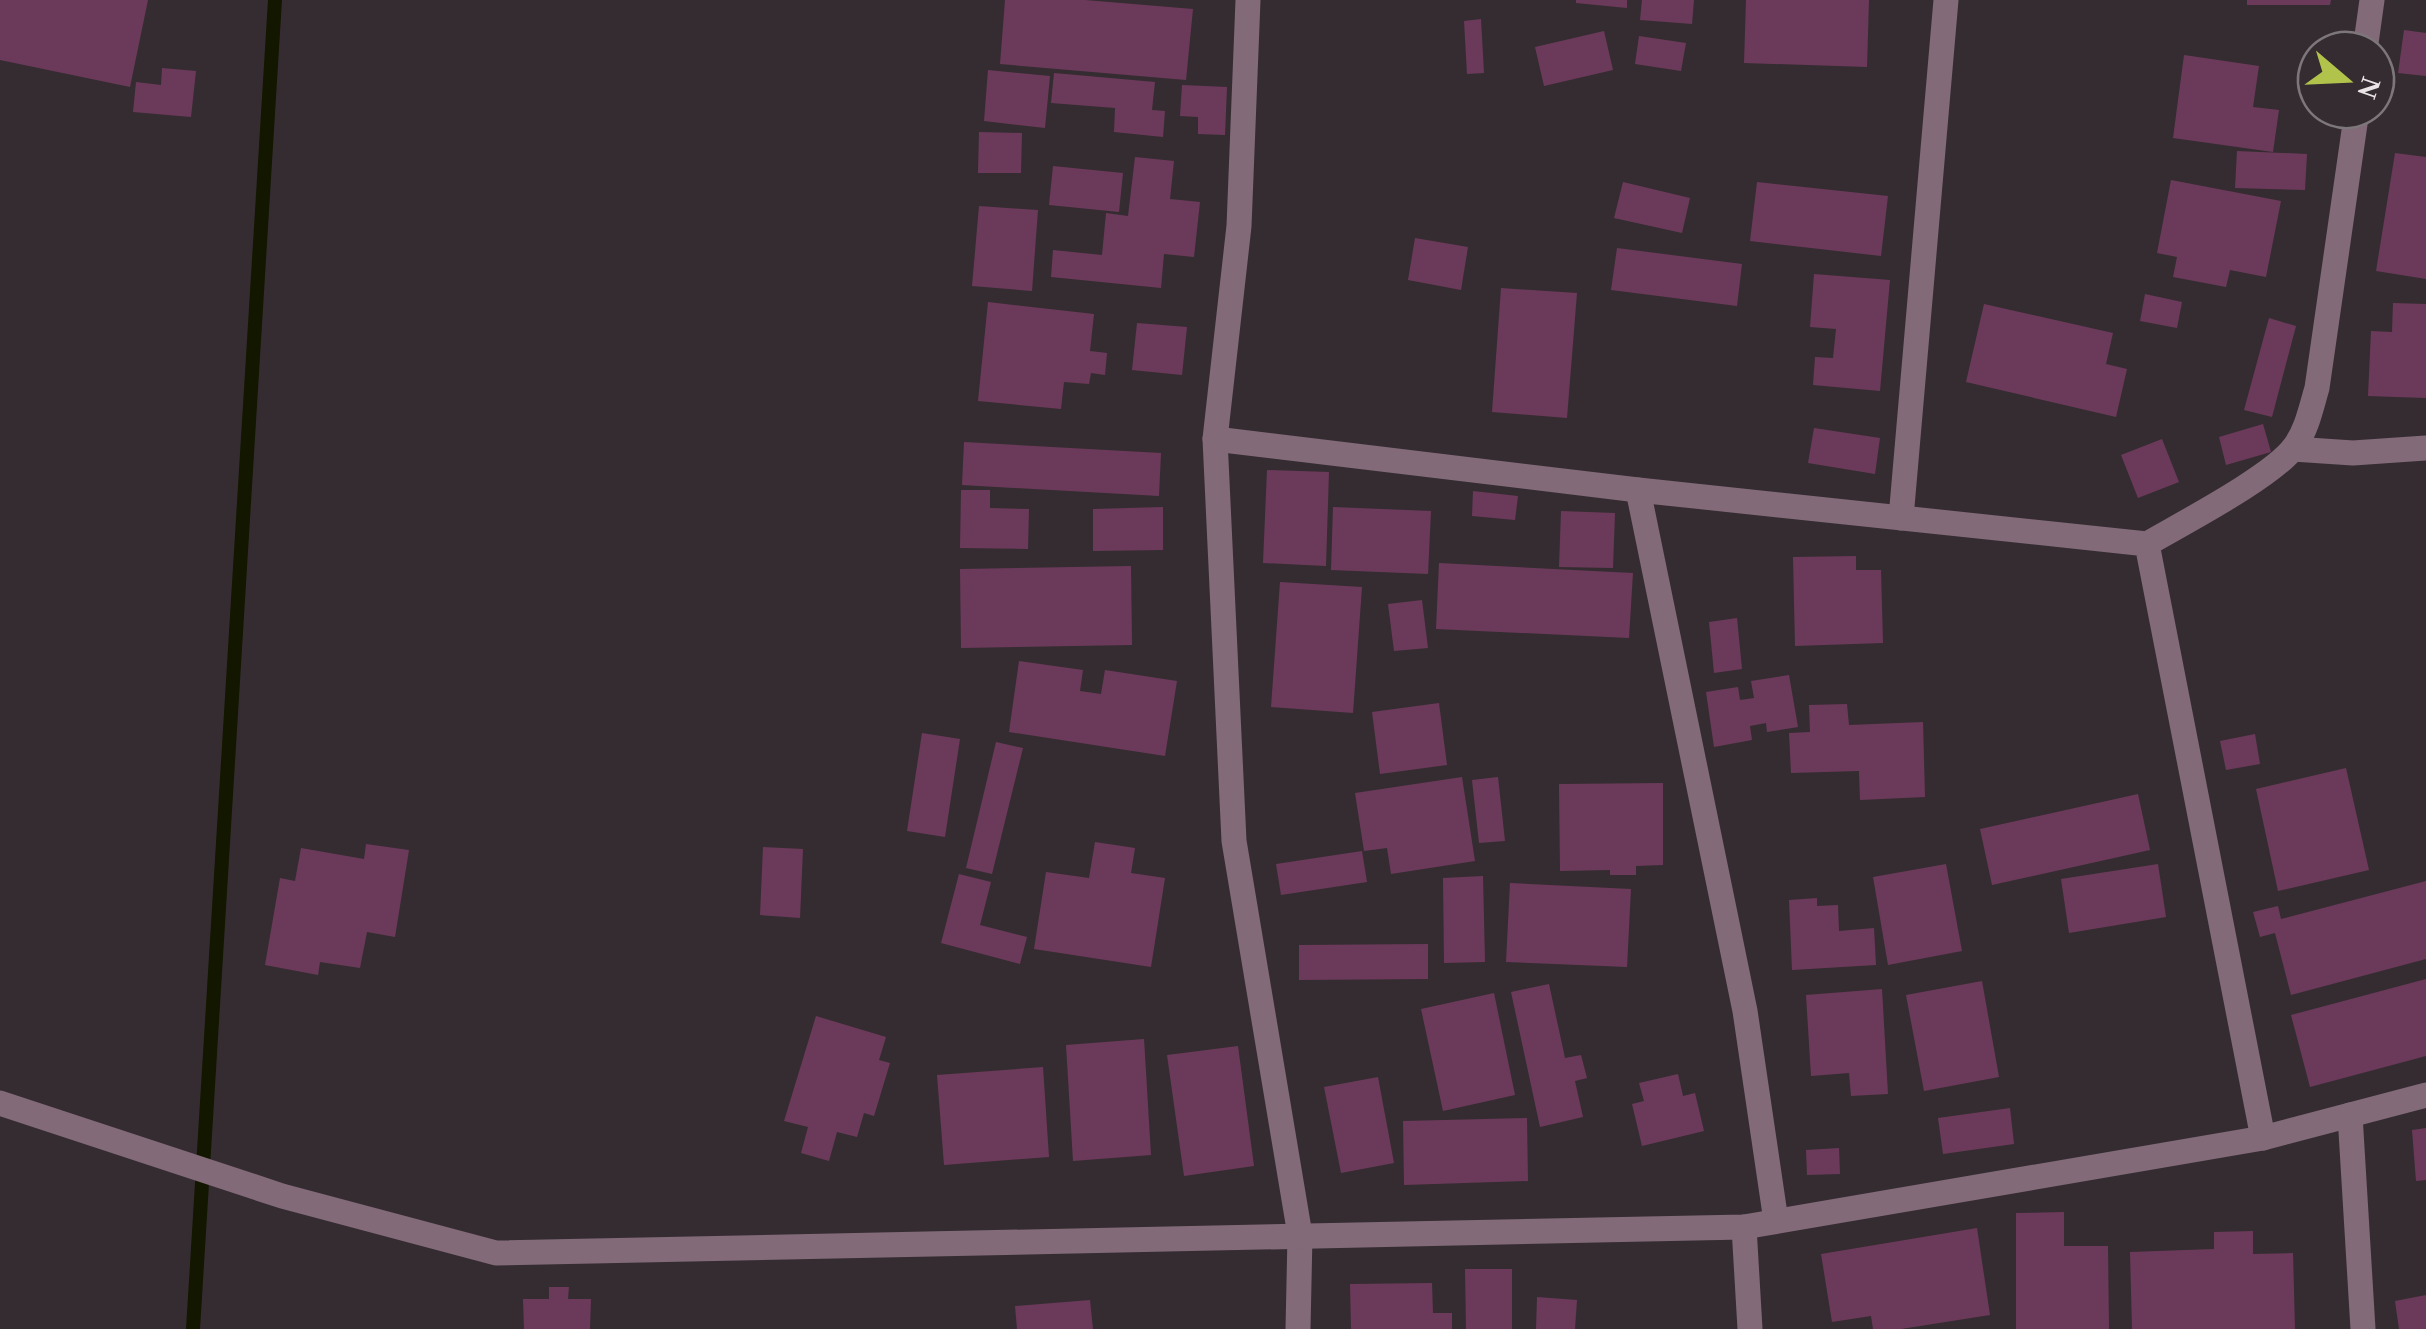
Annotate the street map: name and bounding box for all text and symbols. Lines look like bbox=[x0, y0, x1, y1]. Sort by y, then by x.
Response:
north arrow bbox=[2296, 30, 2396, 130]
text: N bbox=[2351, 73, 2387, 103]

